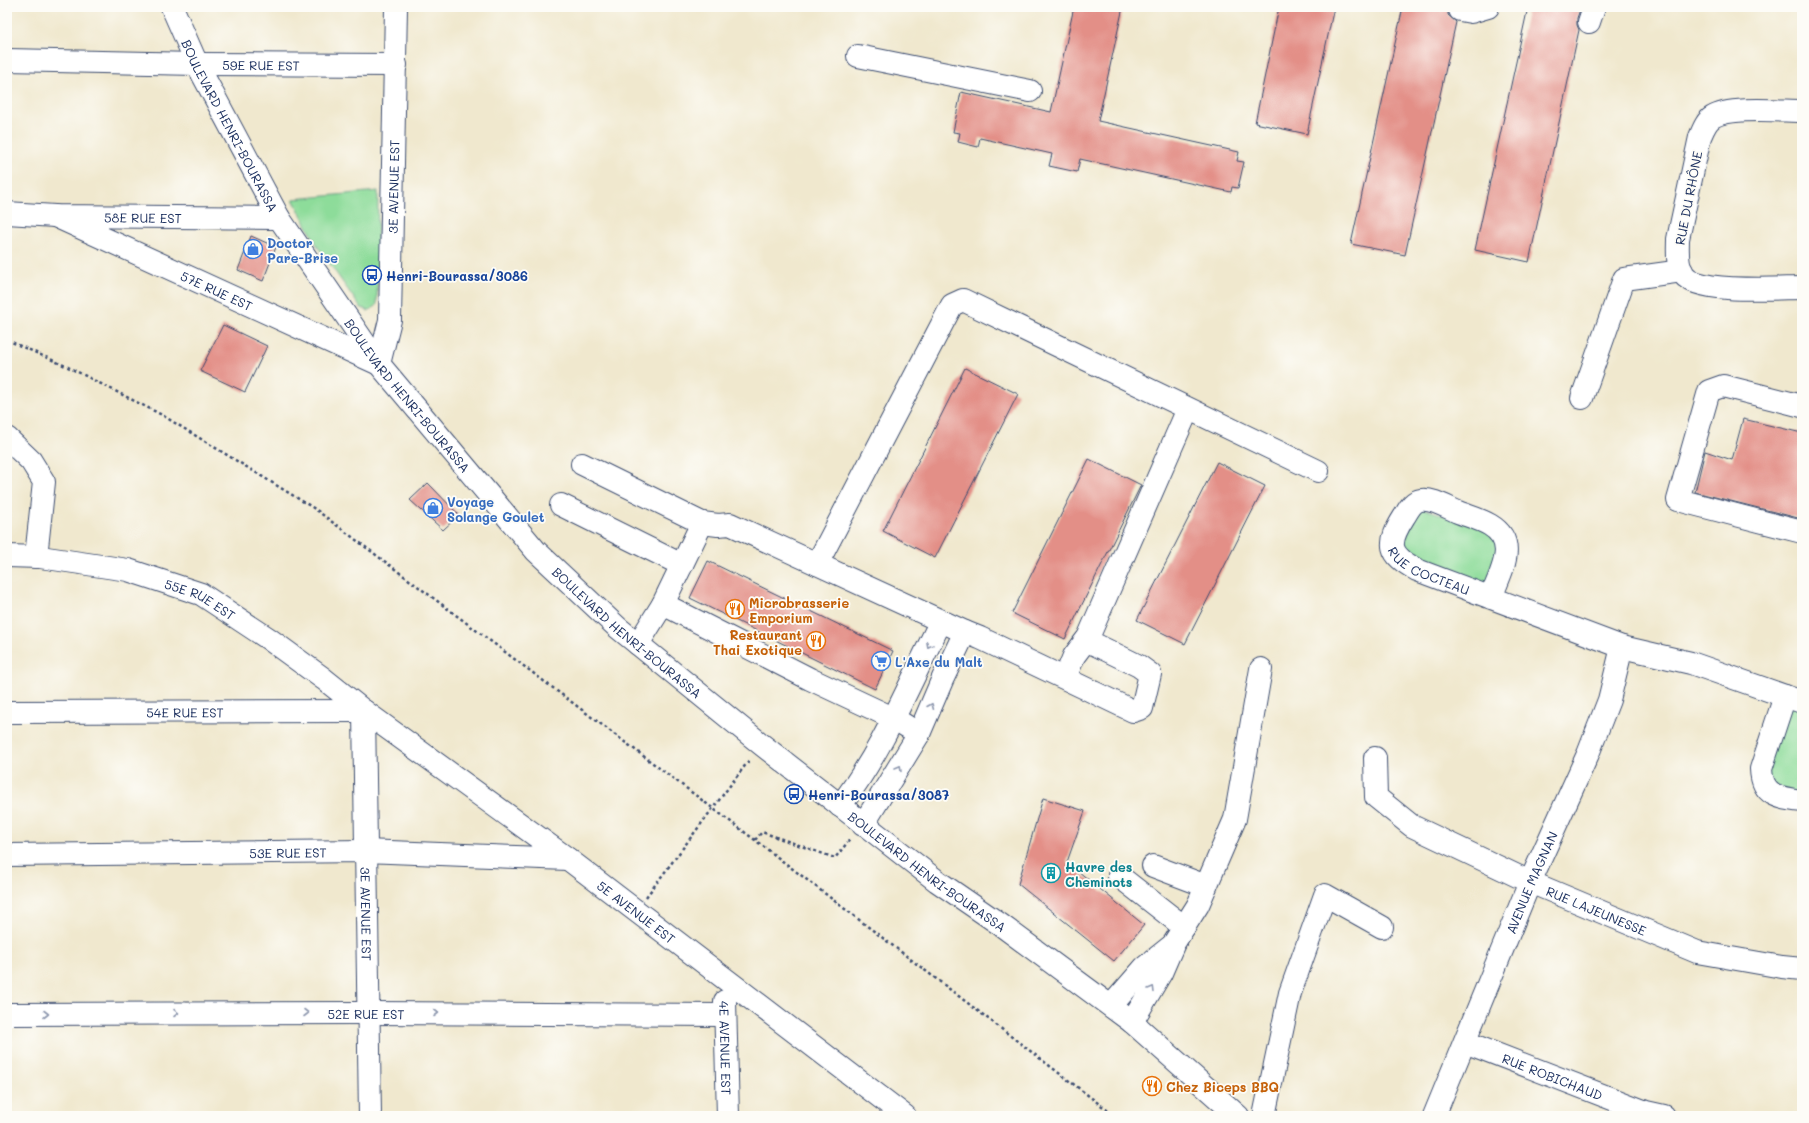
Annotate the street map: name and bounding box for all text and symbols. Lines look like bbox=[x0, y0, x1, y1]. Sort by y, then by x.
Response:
street label: BOULEVARD HENRI-BOURASSA bbox=[179, 36, 282, 214]
street label: 59E RUE EST bbox=[222, 56, 300, 73]
street label: 3E AVENUE EST bbox=[383, 139, 402, 234]
street label: RUE DU RHÔNE bbox=[1671, 150, 1705, 246]
street label: 58E RUE EST bbox=[104, 208, 182, 226]
place label: Doctor Pare-Brise bbox=[267, 234, 338, 266]
shop icon: Doctor Pare-Brise bbox=[242, 238, 264, 260]
bus stop icon: Henri-Bourassa/3086 bbox=[361, 264, 383, 286]
street label: 57E RUE EST bbox=[178, 266, 256, 314]
place label: Henri-Bourassa/3086 bbox=[386, 267, 528, 284]
street label: BOULEVARD HENRI-BOURASSA bbox=[342, 315, 475, 475]
place label: Voyage Solange Goulet bbox=[447, 493, 545, 525]
shop icon: Voyage Solange Goulet bbox=[422, 497, 444, 519]
street label: RUE COCTEAU bbox=[1385, 544, 1472, 598]
street label: BOULEVARD HENRI-BOURASSA bbox=[549, 563, 706, 701]
street label: 55E RUE EST bbox=[163, 574, 239, 623]
place label: Microbrasserie Emporium bbox=[749, 594, 849, 626]
restaurant icon: Microbrasserie Emporium bbox=[724, 598, 746, 620]
place label: Restaurant Thai Exotique bbox=[713, 626, 802, 658]
restaurant icon: Restaurant Thai Exotique bbox=[805, 630, 827, 652]
one-way arrow bbox=[927, 640, 934, 648]
supermarket icon: L'Axe du Malt bbox=[870, 650, 892, 672]
place label: L'Axe du Malt bbox=[895, 653, 983, 670]
one-way arrow bbox=[927, 702, 935, 709]
street label: 54E RUE EST bbox=[146, 703, 224, 720]
one-way arrow bbox=[894, 765, 902, 772]
bus stop icon: Henri-Bourassa/3087 bbox=[783, 783, 805, 805]
place label: Henri-Bourassa/3087 bbox=[808, 786, 949, 803]
street label: BOULEVARD HENRI-BOURASSA bbox=[845, 807, 1010, 935]
street label: AVENUE MAGNAN bbox=[1501, 828, 1560, 936]
street label: 53E RUE EST bbox=[249, 843, 327, 861]
place label: Havre des Cheminots bbox=[1065, 858, 1132, 890]
building icon: Havre des Cheminots bbox=[1040, 862, 1062, 884]
street label: 3E AVENUE EST bbox=[358, 867, 376, 961]
street label: 5E AVENUE EST bbox=[594, 876, 679, 947]
street label: RUE LAJEUNESSE bbox=[1544, 881, 1649, 938]
one-way arrow bbox=[1147, 986, 1154, 993]
street label: 4E AVENUE EST bbox=[717, 1001, 736, 1095]
street label: 52E RUE EST bbox=[327, 1004, 405, 1022]
one-way arrow bbox=[173, 1009, 179, 1017]
one-way arrow bbox=[303, 1009, 309, 1017]
one-way arrow bbox=[433, 1009, 439, 1017]
one-way arrow bbox=[43, 1010, 49, 1018]
street label: RUE ROBICHAUD bbox=[1500, 1049, 1605, 1103]
restaurant icon: Chez Biceps BBQ bbox=[1141, 1075, 1163, 1097]
place label: Chez Biceps BBQ bbox=[1166, 1078, 1279, 1095]

